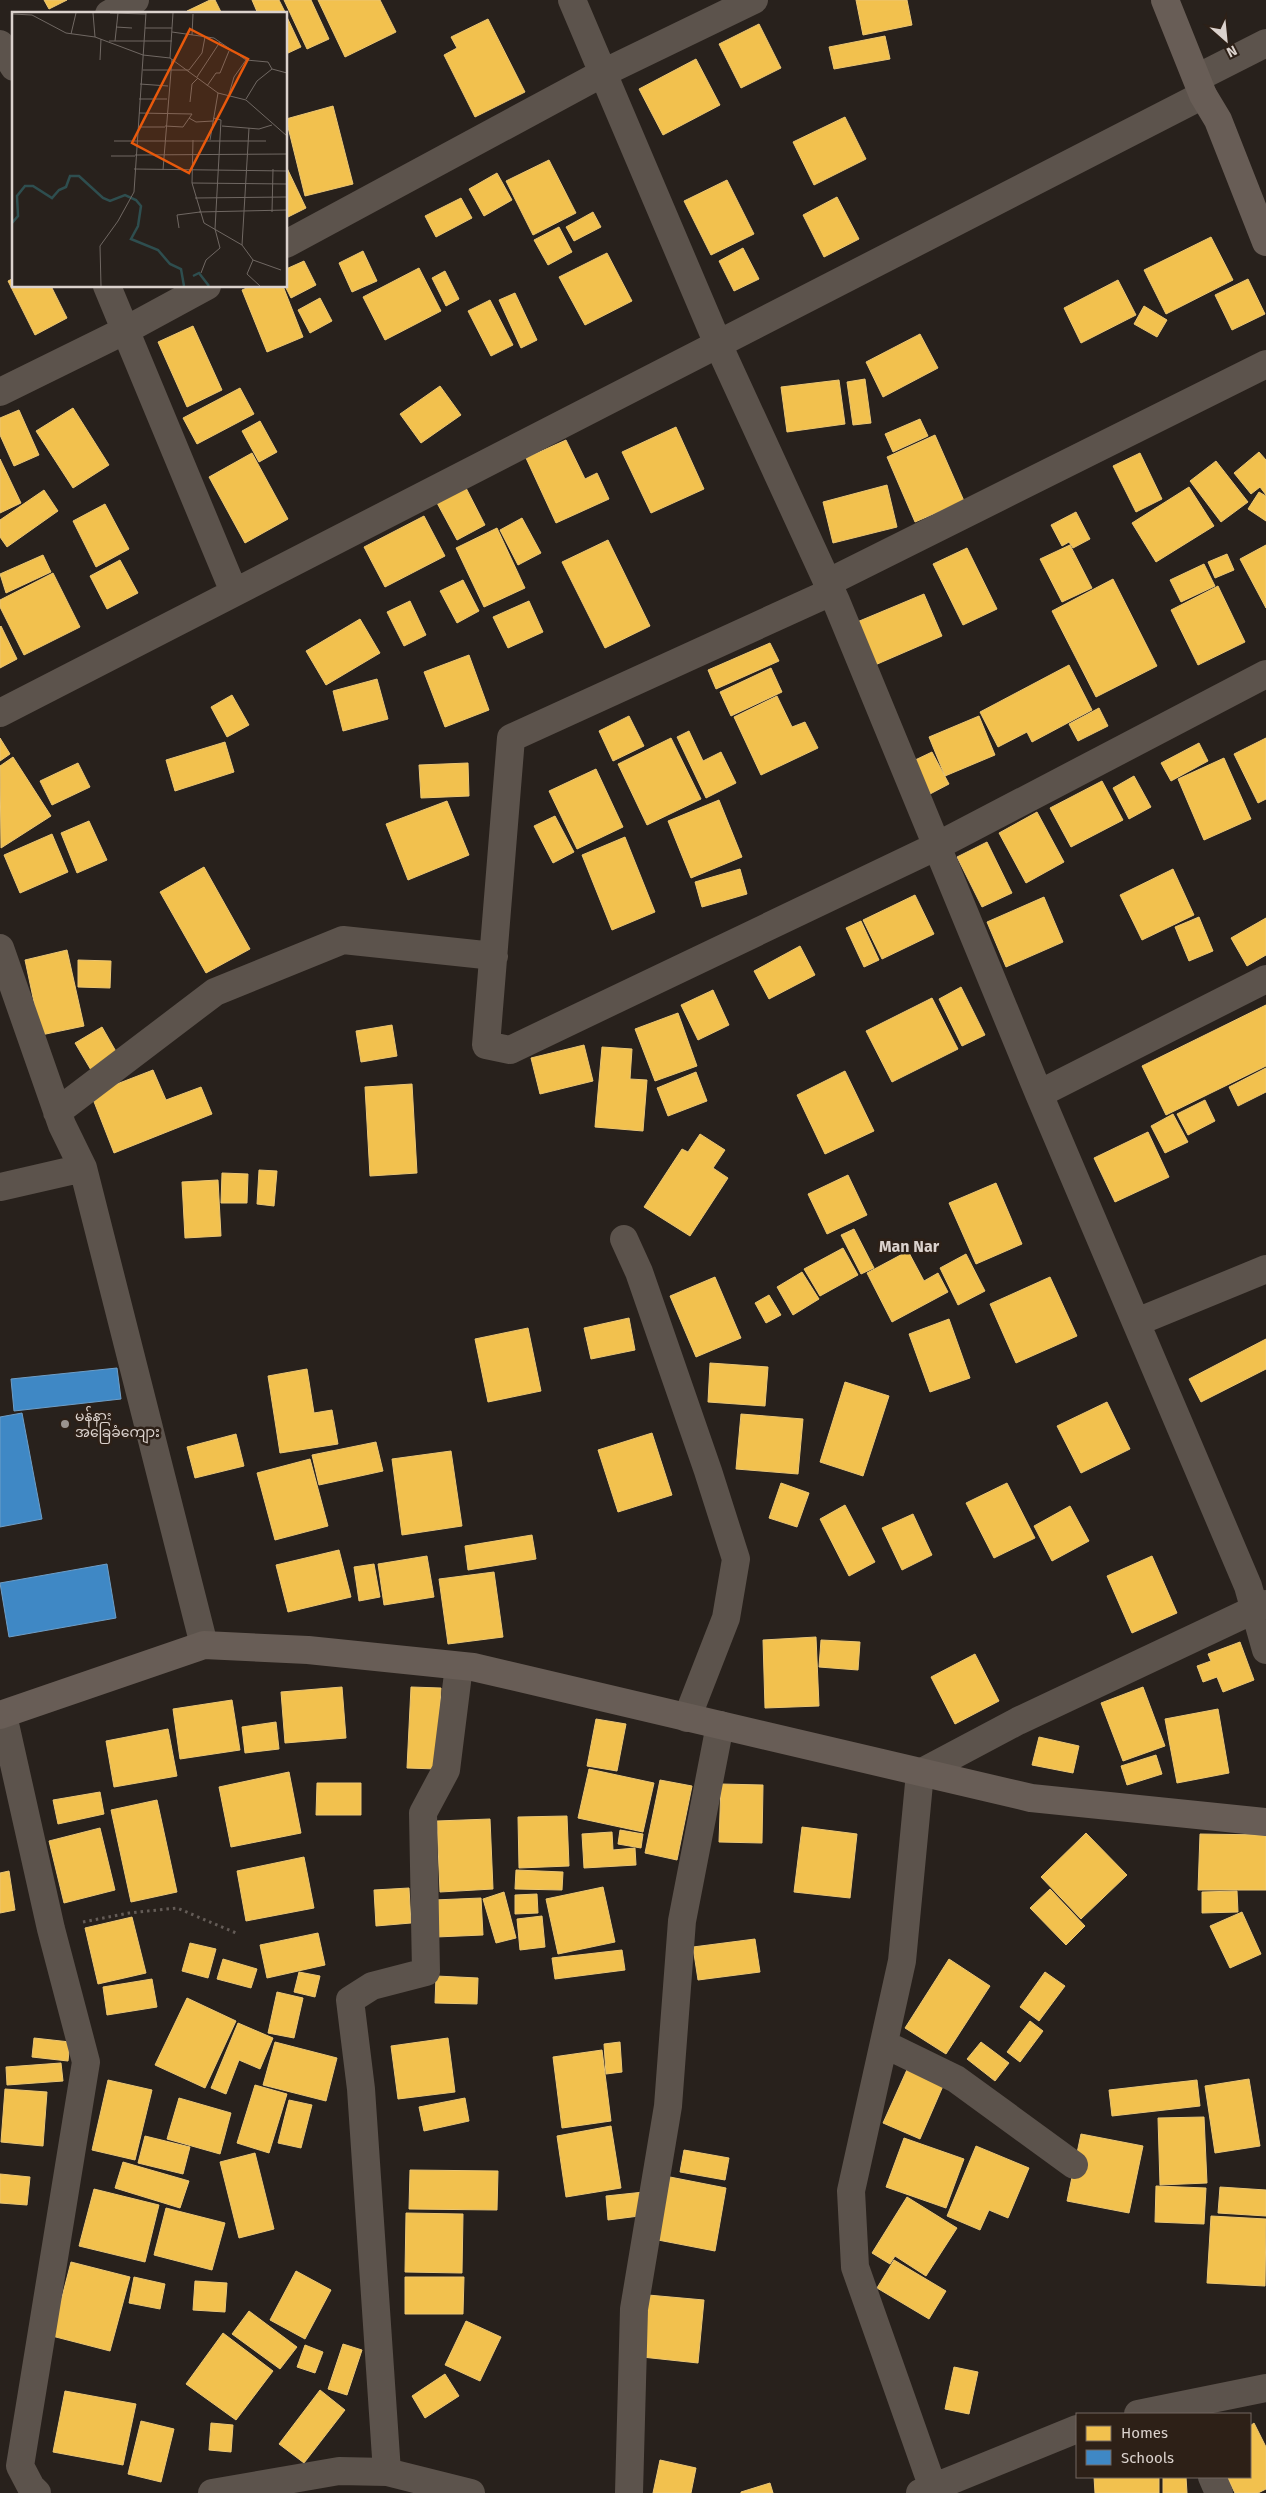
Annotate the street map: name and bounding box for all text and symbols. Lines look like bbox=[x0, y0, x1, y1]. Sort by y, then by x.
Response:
inset map bbox=[12, 12, 288, 288]
north arrow bbox=[1201, 15, 1251, 65]
text: N bbox=[1224, 41, 1240, 61]
district label: Man Nar bbox=[879, 1237, 940, 1256]
place label: မန်နား အခြေခံကျေား bbox=[75, 1406, 160, 1444]
marker: မန်နား အခြေခံကျေား bbox=[59, 1418, 71, 1430]
legend bbox=[1076, 2413, 1251, 2478]
text: Homes bbox=[1121, 2424, 1168, 2442]
text: Schools bbox=[1121, 2449, 1174, 2467]

